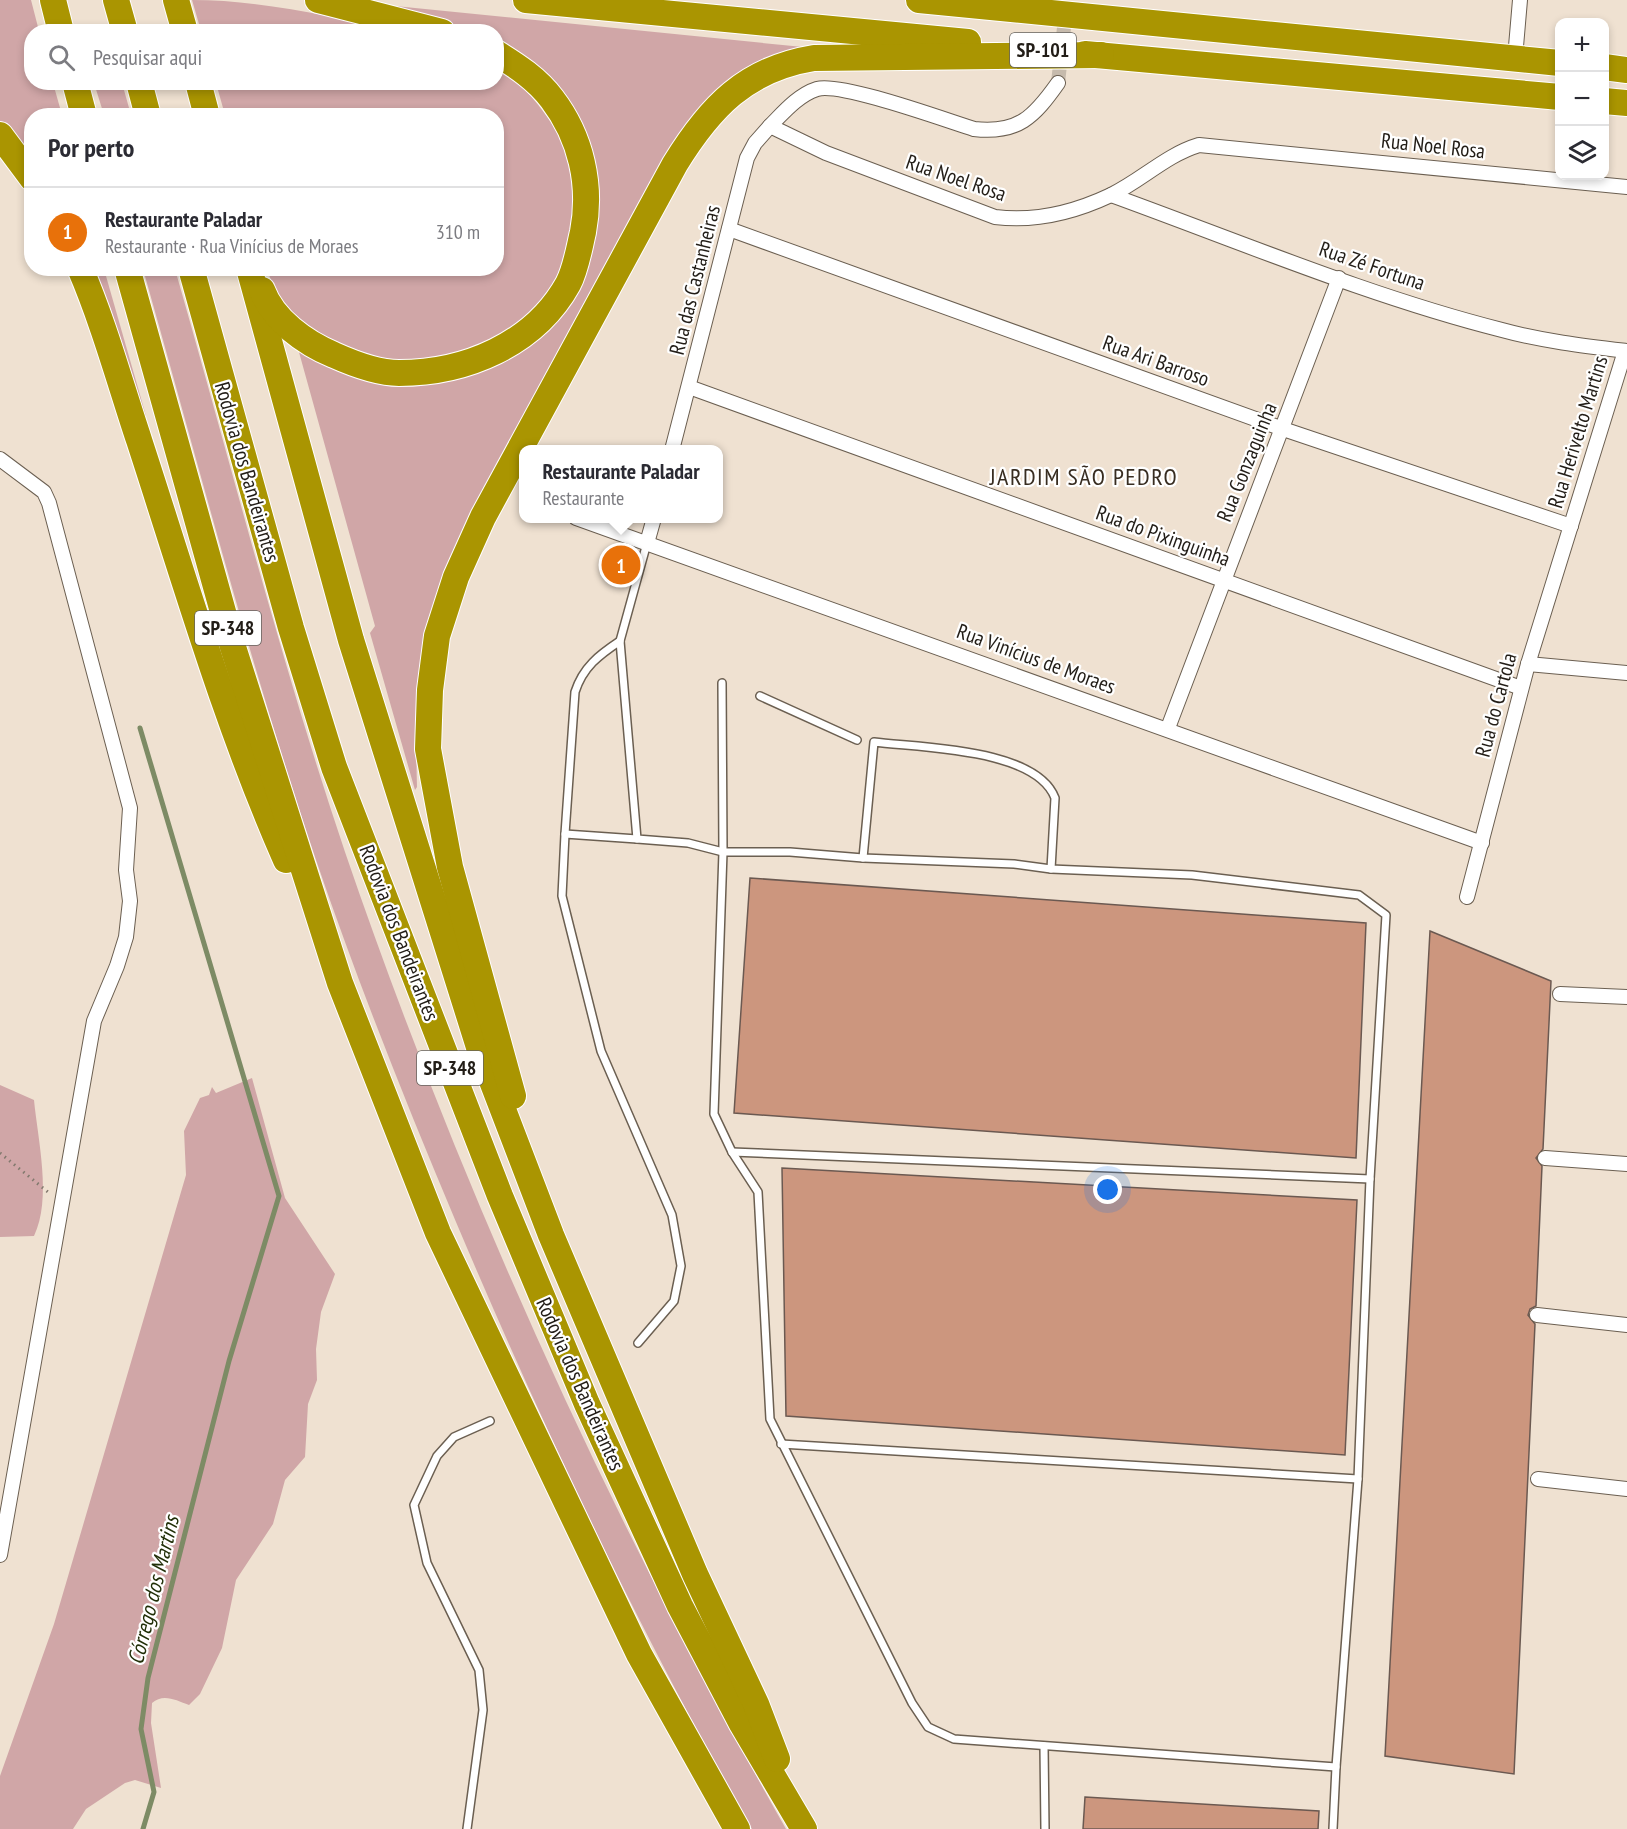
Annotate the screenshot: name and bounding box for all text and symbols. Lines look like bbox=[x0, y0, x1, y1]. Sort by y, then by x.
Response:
map controls bbox=[1555, 18, 1609, 180]
button: + bbox=[1555, 18, 1609, 72]
search box bbox=[24, 24, 504, 90]
road number: SP-101 bbox=[1010, 33, 1076, 67]
icon: search bbox=[45, 41, 78, 74]
text: Pesquisar aqui bbox=[93, 43, 202, 71]
button: − bbox=[1555, 72, 1609, 126]
button: layers bbox=[1555, 126, 1609, 180]
street label: Rua Noel Rosa bbox=[1380, 127, 1486, 164]
text: Por perto bbox=[48, 131, 134, 164]
street label: Rua Noel Rosa bbox=[902, 148, 1010, 207]
street label: Rua das Castanheiras bbox=[663, 202, 726, 357]
text: Restaurante Paladar bbox=[105, 205, 262, 233]
text: 1 bbox=[63, 219, 72, 245]
text: 310 m bbox=[436, 219, 480, 245]
text: Restaurante · Rua Vinícius de Moraes bbox=[105, 233, 359, 259]
street label: Rua Zé Fortuna bbox=[1316, 235, 1428, 296]
street label: Rua Ari Barroso bbox=[1099, 329, 1213, 392]
street label: Rua Herivelto Martins bbox=[1542, 352, 1614, 511]
street label: Rodovia dos Bandeirantes bbox=[209, 379, 286, 565]
street label: Rua Gonzaguinha bbox=[1210, 398, 1283, 525]
popup bbox=[519, 445, 723, 523]
text: Restaurante Paladar bbox=[542, 457, 700, 485]
district label: JARDIM SÃO PEDRO bbox=[989, 461, 1178, 492]
text: Restaurante bbox=[542, 485, 624, 511]
street label: Rua do Pixinguinha bbox=[1092, 499, 1234, 572]
pin: 1 bbox=[602, 542, 640, 588]
road number: SP-348 bbox=[195, 611, 261, 645]
street label: Rua Vinícius de Moraes bbox=[953, 617, 1119, 700]
street label: Rua do Cartola bbox=[1469, 650, 1522, 760]
street label: Rodovia dos Bandeirantes bbox=[354, 841, 445, 1025]
road number: SP-348 bbox=[417, 1051, 483, 1085]
your location bbox=[1093, 1175, 1122, 1204]
street label: Rodovia dos Bandeirantes bbox=[530, 1293, 631, 1474]
water label: Córrego dos Martins bbox=[121, 1510, 186, 1667]

